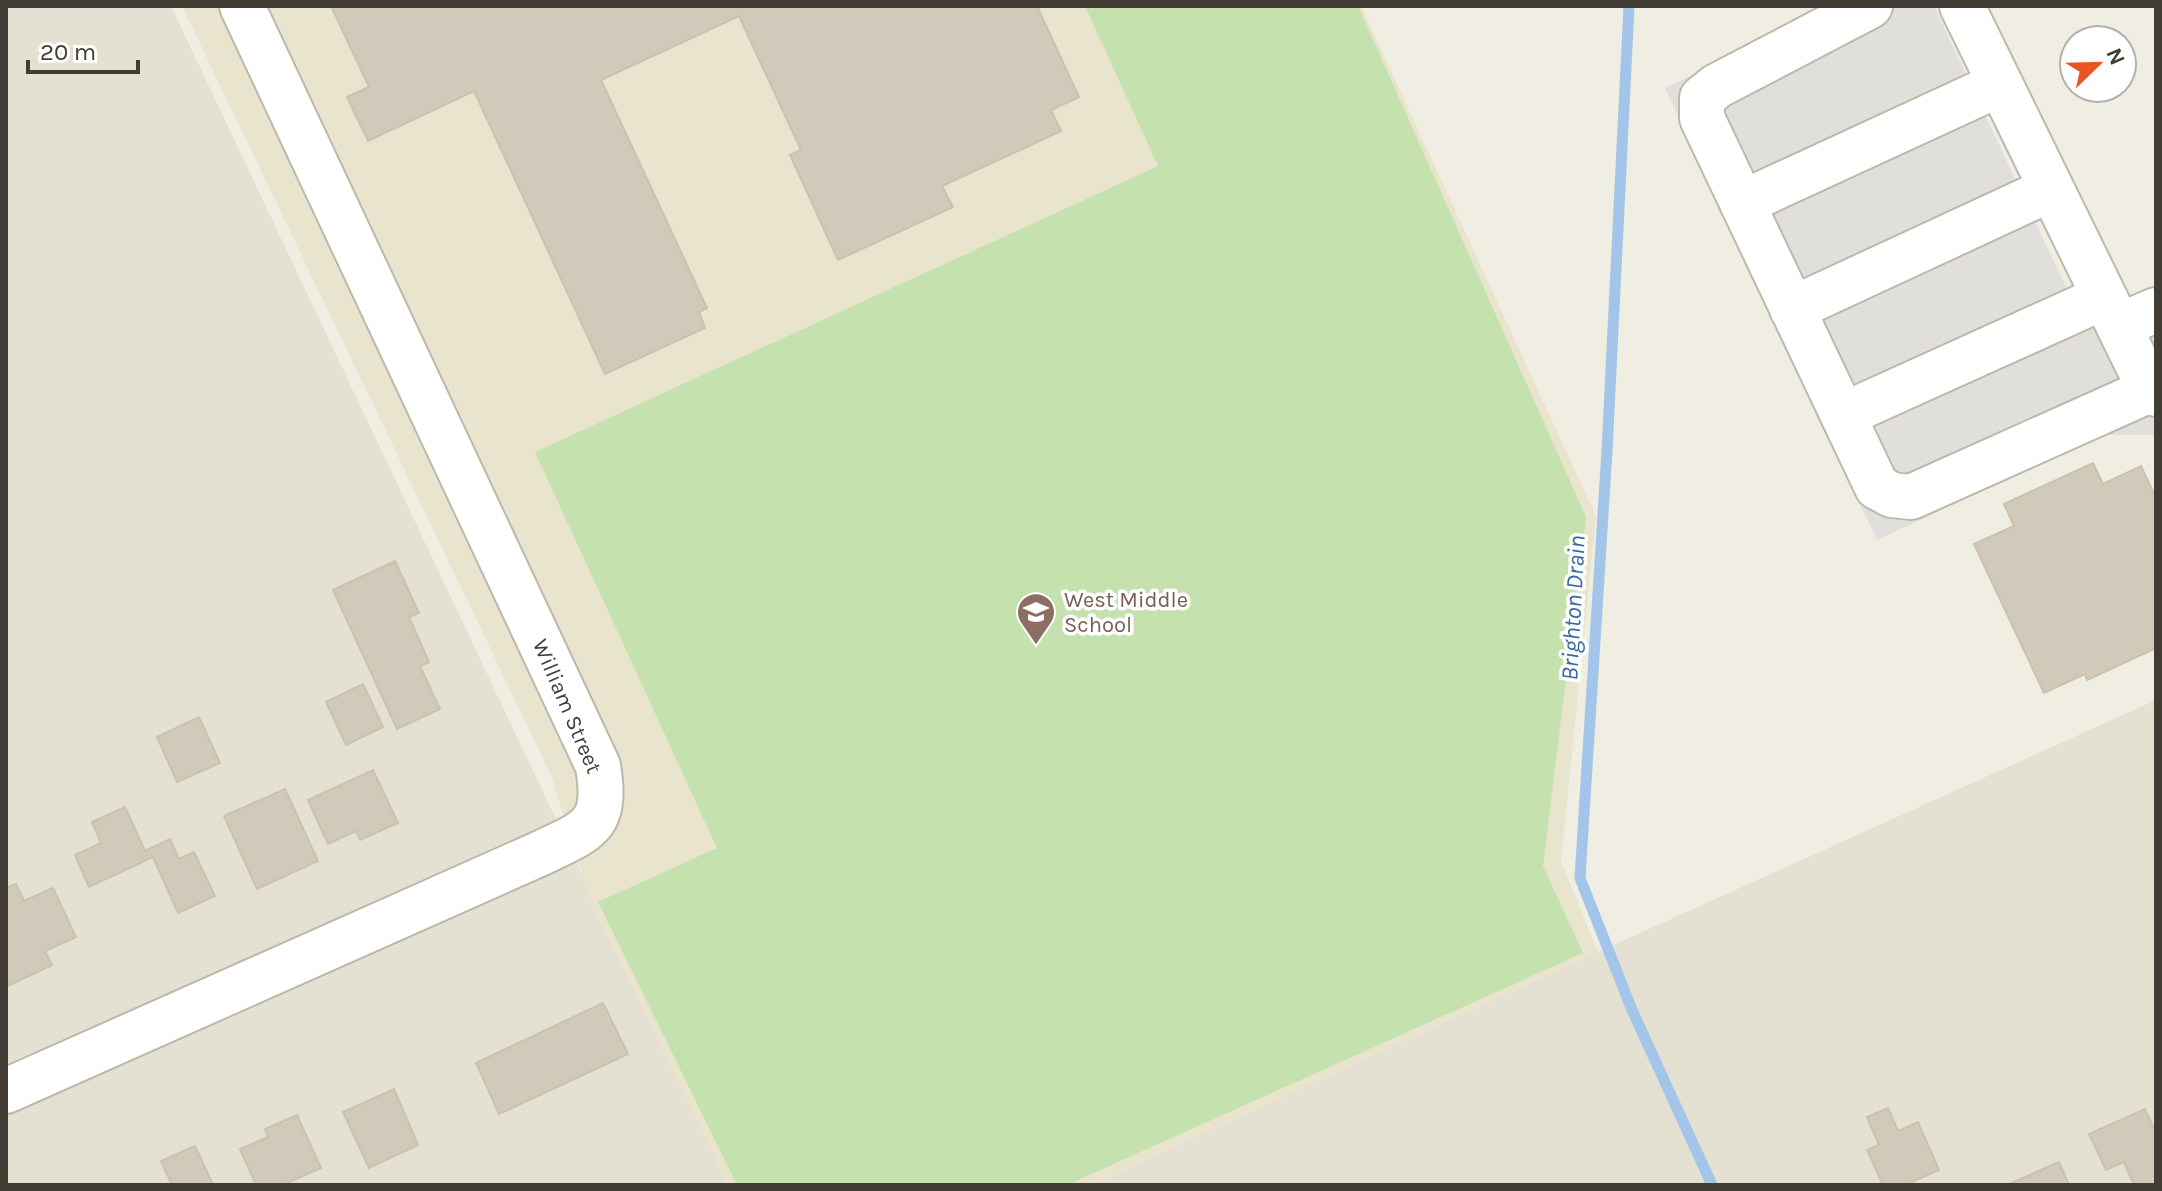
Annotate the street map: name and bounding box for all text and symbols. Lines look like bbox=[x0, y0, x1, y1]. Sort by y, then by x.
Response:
scale bar bbox=[28, 24, 138, 74]
north arrow bbox=[2058, 24, 2138, 104]
text: 20 m bbox=[40, 38, 96, 66]
text: N bbox=[2100, 44, 2131, 69]
water label: Brighton Drain bbox=[1555, 535, 1591, 681]
place label: West Middle School bbox=[1064, 587, 1188, 638]
school or university icon: West Middle School bbox=[1015, 591, 1057, 646]
street label: William Street bbox=[527, 635, 607, 777]

